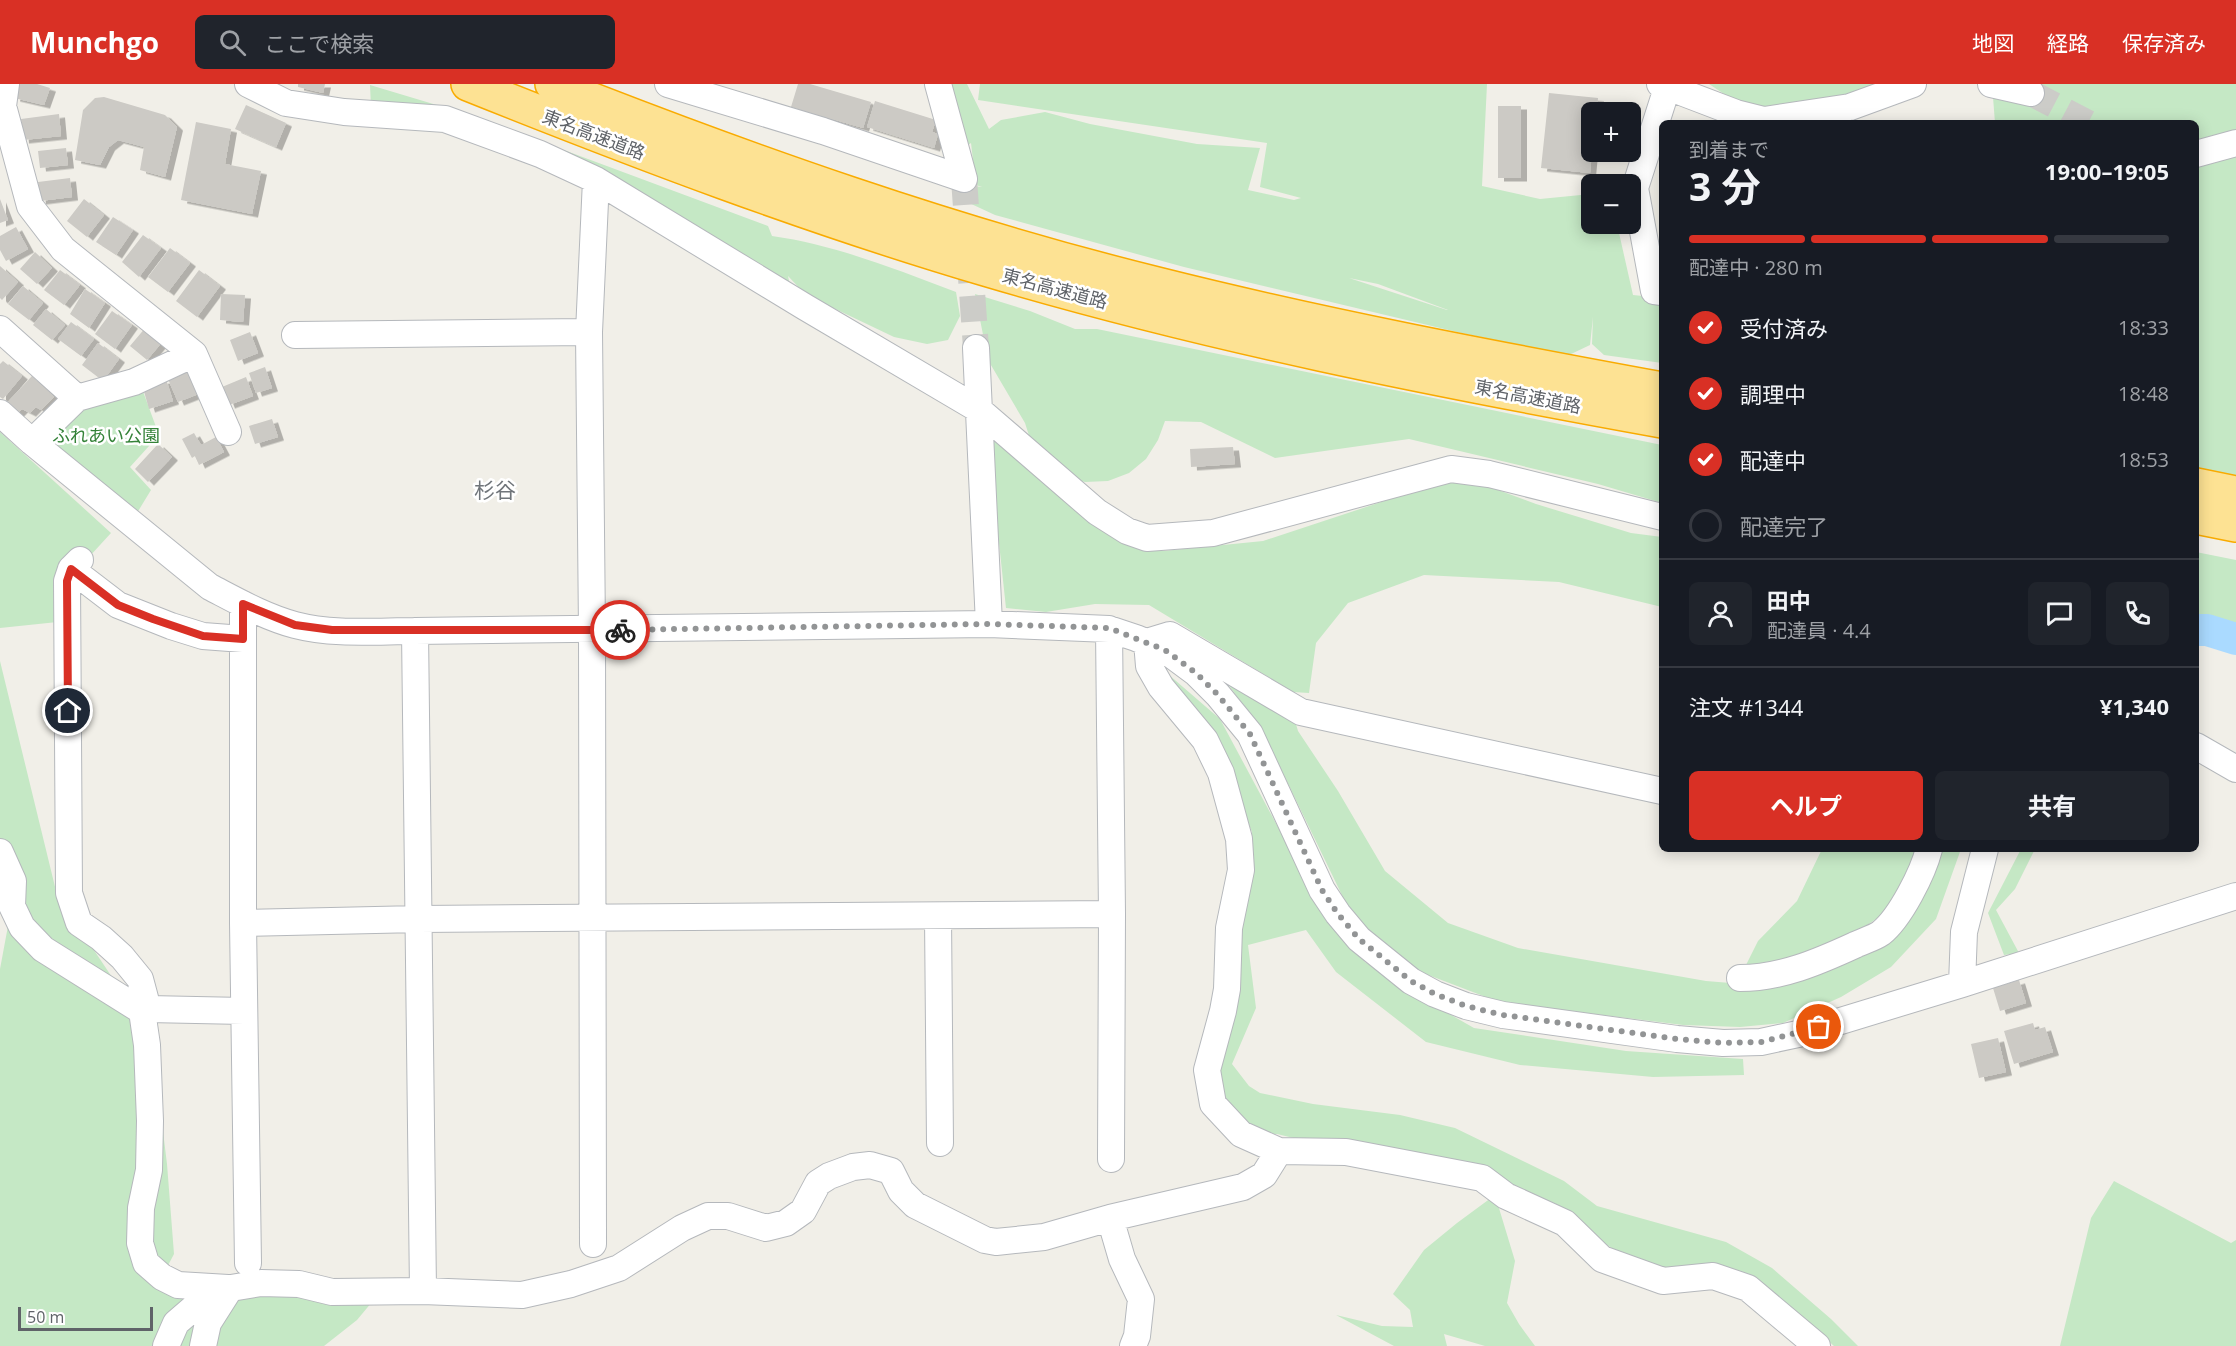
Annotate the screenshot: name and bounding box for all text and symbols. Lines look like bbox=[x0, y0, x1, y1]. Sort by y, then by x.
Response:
search box bbox=[195, 15, 615, 69]
text: Munchgo bbox=[30, 23, 159, 61]
icon: search bbox=[216, 26, 249, 59]
text: ここで検索 bbox=[264, 28, 374, 58]
text: 地図 bbox=[1972, 29, 2014, 57]
text: 経路 bbox=[2047, 29, 2089, 57]
text: 保存済み bbox=[2122, 29, 2206, 57]
map controls bbox=[1581, 102, 1641, 234]
button: + bbox=[1581, 102, 1641, 162]
street label: 東名高速道路 bbox=[539, 103, 649, 165]
text: 到着まで bbox=[1689, 136, 1769, 163]
text: 19:00–19:05 bbox=[2045, 156, 2169, 186]
text: 3 分 bbox=[1689, 159, 1760, 212]
button: − bbox=[1581, 174, 1641, 234]
text: 配達中 · 280 m bbox=[1689, 254, 1823, 281]
street label: 東名高速道路 bbox=[1000, 262, 1110, 314]
icon: check bbox=[1689, 311, 1722, 344]
text: 受付済み bbox=[1740, 313, 1828, 343]
text: 18:33 bbox=[2118, 314, 2169, 341]
street label: 東名高速道路 bbox=[1473, 374, 1583, 418]
icon: check bbox=[1689, 377, 1722, 410]
text: 調理中 bbox=[1740, 379, 1806, 409]
text: 18:48 bbox=[2118, 380, 2169, 407]
park label: ふれあい公園 bbox=[52, 423, 160, 447]
icon: check bbox=[1689, 443, 1722, 476]
text: 配達中 bbox=[1740, 445, 1806, 475]
text: 18:53 bbox=[2118, 446, 2169, 473]
district label: 杉谷 bbox=[474, 476, 516, 504]
text: 配達完了 bbox=[1740, 511, 1828, 541]
button: person bbox=[1689, 582, 1752, 645]
button: chat bbox=[2028, 582, 2091, 645]
button: phone bbox=[2106, 582, 2169, 645]
text: 田中 bbox=[1767, 585, 1811, 615]
courier bbox=[590, 600, 650, 660]
icon: bike bbox=[604, 614, 637, 647]
text: 配達員 · 4.4 bbox=[1767, 617, 1871, 644]
pin bbox=[42, 685, 93, 736]
text: ¥1,340 bbox=[2100, 691, 2169, 721]
text: 注文 #1344 bbox=[1689, 692, 1803, 722]
icon: home bbox=[51, 694, 84, 727]
button: ヘルプ bbox=[1689, 771, 1923, 840]
button: 共有 bbox=[1935, 771, 2169, 840]
pin bbox=[1793, 1001, 1844, 1052]
icon: bag bbox=[1802, 1010, 1835, 1043]
scale bar bbox=[18, 1304, 153, 1332]
text: 50 m bbox=[27, 1306, 64, 1328]

